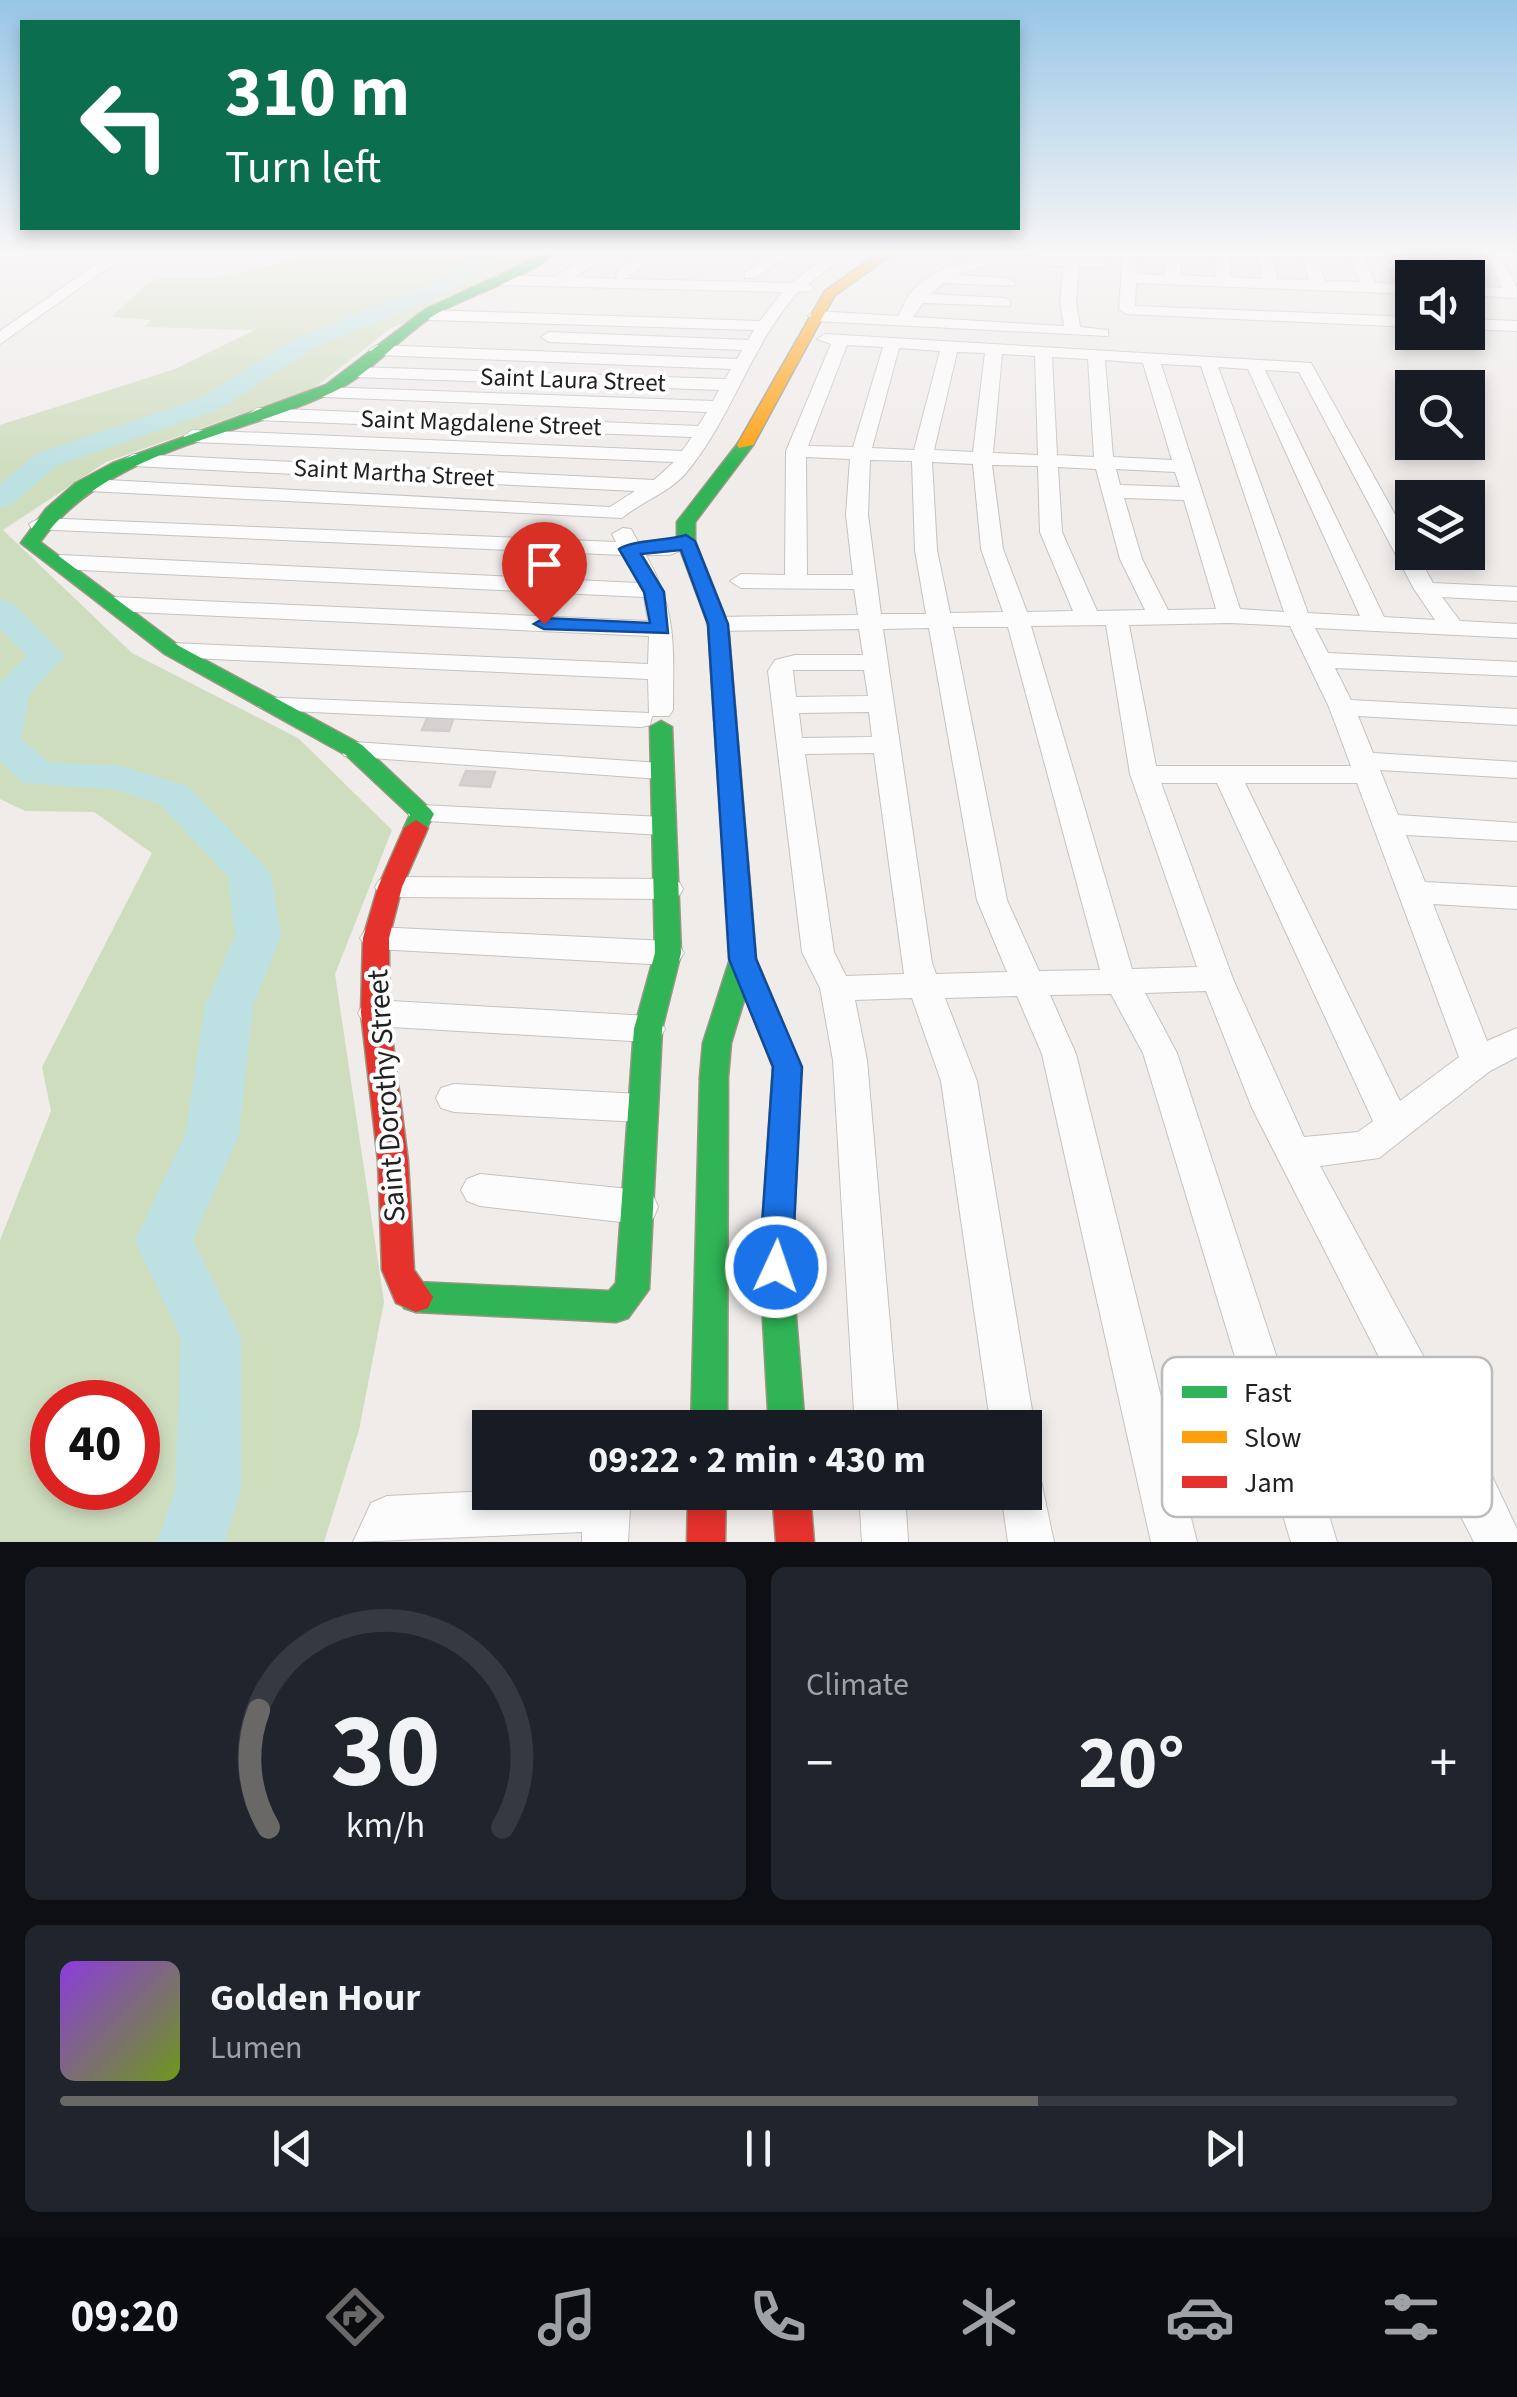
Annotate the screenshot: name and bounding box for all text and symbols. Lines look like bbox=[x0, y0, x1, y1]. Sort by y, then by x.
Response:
text: 310 m bbox=[225, 43, 410, 143]
icon: left bbox=[60, 60, 190, 190]
text: Turn left bbox=[225, 136, 381, 200]
map controls bbox=[1395, 260, 1485, 570]
button: sound bbox=[1395, 260, 1485, 350]
street label: Saint Laura Street bbox=[479, 359, 667, 401]
button: search bbox=[1395, 370, 1485, 460]
street label: Saint Magdalene Street bbox=[360, 401, 603, 445]
street label: Saint Martha Street bbox=[293, 450, 496, 496]
button: layers bbox=[1395, 480, 1485, 570]
pin bbox=[502, 522, 587, 625]
icon: arrive bbox=[517, 537, 572, 592]
street label: Saint Dorothy Street bbox=[356, 968, 417, 1224]
position arrow bbox=[724, 1215, 828, 1319]
legend bbox=[1162, 1357, 1492, 1517]
text: Fast bbox=[1244, 1373, 1292, 1413]
speed limit sign: 40 bbox=[30, 1380, 160, 1510]
text: Slow bbox=[1244, 1418, 1301, 1458]
text: 09:22 · 2 min · 430 m bbox=[588, 1433, 926, 1487]
text: Jam bbox=[1244, 1463, 1295, 1503]
text: Climate bbox=[806, 1662, 909, 1708]
text: 30 bbox=[331, 1679, 440, 1827]
text: 20° bbox=[1078, 1710, 1185, 1817]
text: − bbox=[806, 1725, 833, 1803]
text: + bbox=[1430, 1725, 1457, 1803]
text: km/h bbox=[346, 1800, 425, 1851]
text: Golden Hour bbox=[210, 1971, 420, 2025]
text: Lumen bbox=[210, 2025, 303, 2071]
icon: previous bbox=[265, 2121, 320, 2176]
icon: pause bbox=[731, 2121, 786, 2176]
icon: next bbox=[1197, 2121, 1252, 2176]
icon: directions bbox=[320, 2282, 390, 2352]
icon: music bbox=[532, 2282, 602, 2352]
icon: phone bbox=[743, 2282, 813, 2352]
icon: climate bbox=[954, 2282, 1024, 2352]
icon: car bbox=[1165, 2282, 1235, 2352]
icon: filters bbox=[1376, 2282, 1446, 2352]
text: 09:20 bbox=[71, 2285, 179, 2349]

